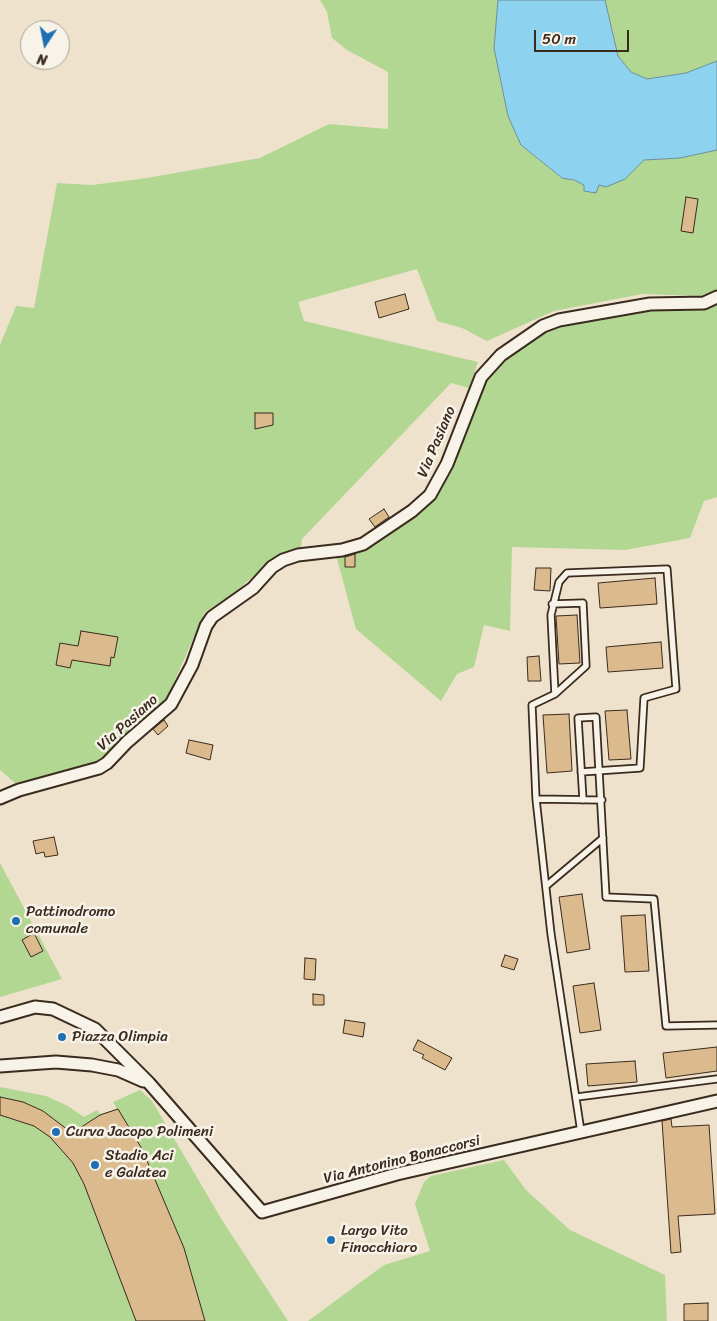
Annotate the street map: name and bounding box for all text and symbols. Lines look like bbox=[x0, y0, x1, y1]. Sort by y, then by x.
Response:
north arrow bbox=[20, 20, 70, 70]
scale bar bbox=[537, 20, 632, 52]
text: 50 m bbox=[542, 26, 576, 52]
text: N bbox=[35, 46, 49, 72]
street label: Via Pasiano bbox=[414, 404, 460, 480]
street label: Via Pasiano bbox=[94, 691, 162, 755]
place label: Pattinodromo comunale bbox=[26, 903, 115, 938]
marker: Pattinodromo comunale bbox=[10, 915, 22, 927]
place label: Piazza Olimpia bbox=[72, 1028, 168, 1046]
marker: Piazza Olimpia bbox=[56, 1031, 68, 1043]
place label: Curva Jacopo Polimeni bbox=[66, 1123, 213, 1141]
marker: Curva Jacopo Polimeni bbox=[50, 1126, 62, 1138]
street label: Via Antonino Bonaccorsi bbox=[322, 1132, 482, 1188]
place label: Stadio Aci e Galatea bbox=[105, 1147, 173, 1182]
marker: Stadio Aci e Galatea bbox=[89, 1159, 101, 1171]
place label: Largo Vito Finocchiaro bbox=[341, 1222, 417, 1257]
marker: Largo Vito Finocchiaro bbox=[325, 1234, 337, 1246]

